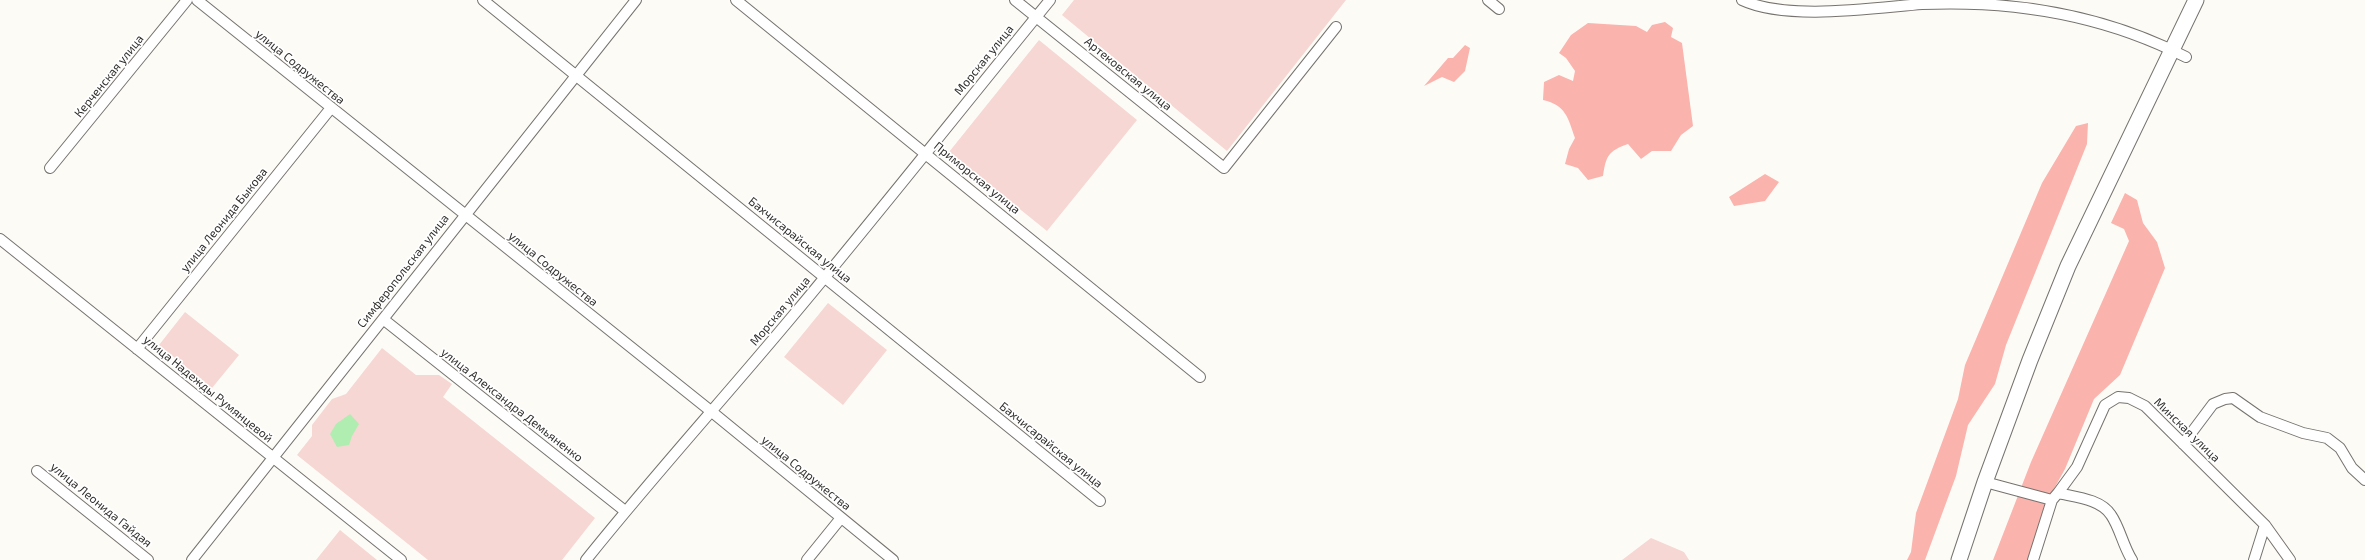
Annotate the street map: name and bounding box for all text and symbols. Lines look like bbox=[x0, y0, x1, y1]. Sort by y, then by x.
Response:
street label: Морская улица bbox=[951, 22, 1017, 98]
street label: улица Содружества bbox=[252, 26, 348, 108]
street label: Керченская улица bbox=[71, 32, 147, 120]
street label: Артековская улица bbox=[1081, 34, 1175, 114]
street label: Приморская улица bbox=[931, 139, 1023, 217]
street label: улица Леонида Быкова bbox=[177, 165, 271, 275]
street label: Бахчисарайская улица bbox=[746, 194, 854, 286]
street label: Симферопольская улица bbox=[354, 211, 452, 331]
street label: улица Содружества bbox=[505, 228, 601, 310]
street label: Морская улица bbox=[747, 273, 813, 349]
street label: улица Надежды Румянцевой bbox=[140, 332, 276, 446]
street label: улица Александра Демьяненко bbox=[438, 345, 586, 465]
street label: Минская улица bbox=[2151, 395, 2223, 465]
street label: Бахчисарайская улица bbox=[997, 399, 1105, 491]
street label: улица Содружества bbox=[758, 432, 854, 514]
street label: улица Леонида Гайдая bbox=[47, 460, 155, 550]

